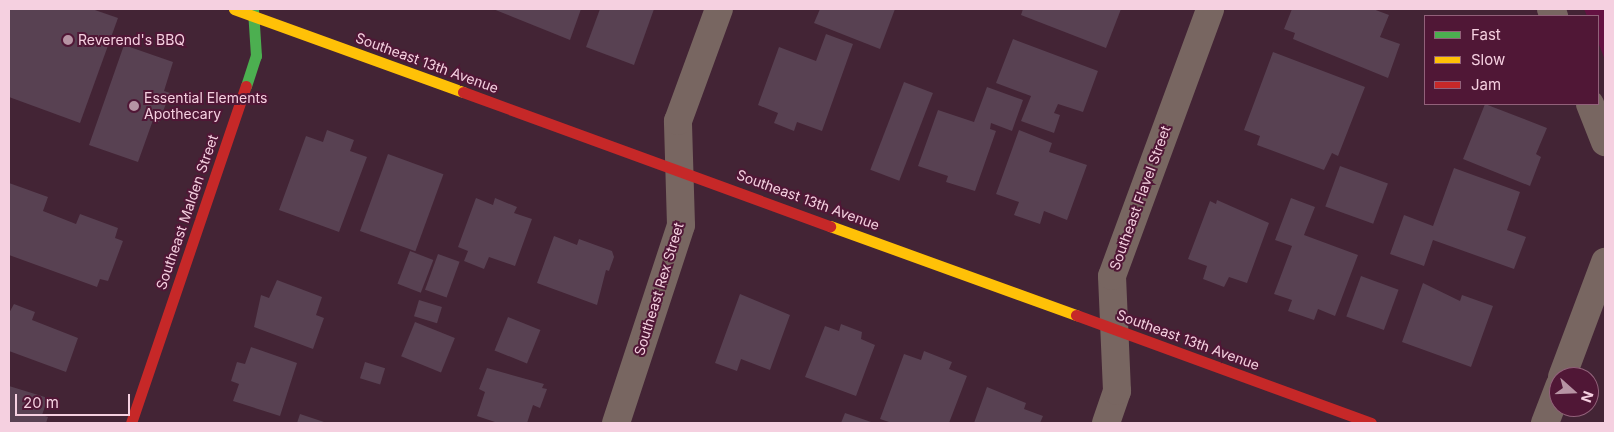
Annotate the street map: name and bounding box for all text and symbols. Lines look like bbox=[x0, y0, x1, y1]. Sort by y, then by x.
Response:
legend bbox=[1424, 15, 1599, 105]
text: Fast bbox=[1471, 25, 1501, 44]
street label: Southeast 13th Avenue bbox=[353, 29, 501, 97]
place label: Reverend's BBQ bbox=[78, 32, 185, 48]
marker: Reverend's BBQ bbox=[62, 34, 74, 46]
text: Slow bbox=[1471, 50, 1505, 69]
text: Jam bbox=[1471, 75, 1501, 94]
place label: Essential Elements Apothecary bbox=[144, 90, 267, 122]
marker: Essential Elements Apothecary bbox=[128, 100, 140, 112]
street label: Southeast Flavel Street bbox=[1106, 123, 1174, 273]
street label: Southeast Malden Street bbox=[153, 132, 221, 292]
street label: Southeast 13th Avenue bbox=[734, 166, 882, 234]
street label: Southeast Rex Street bbox=[631, 220, 687, 358]
street label: Southeast 13th Avenue bbox=[1114, 306, 1262, 374]
north arrow bbox=[1549, 367, 1599, 417]
scale bar bbox=[18, 384, 132, 416]
text: N bbox=[1578, 389, 1597, 405]
text: 20 m bbox=[23, 393, 59, 412]

